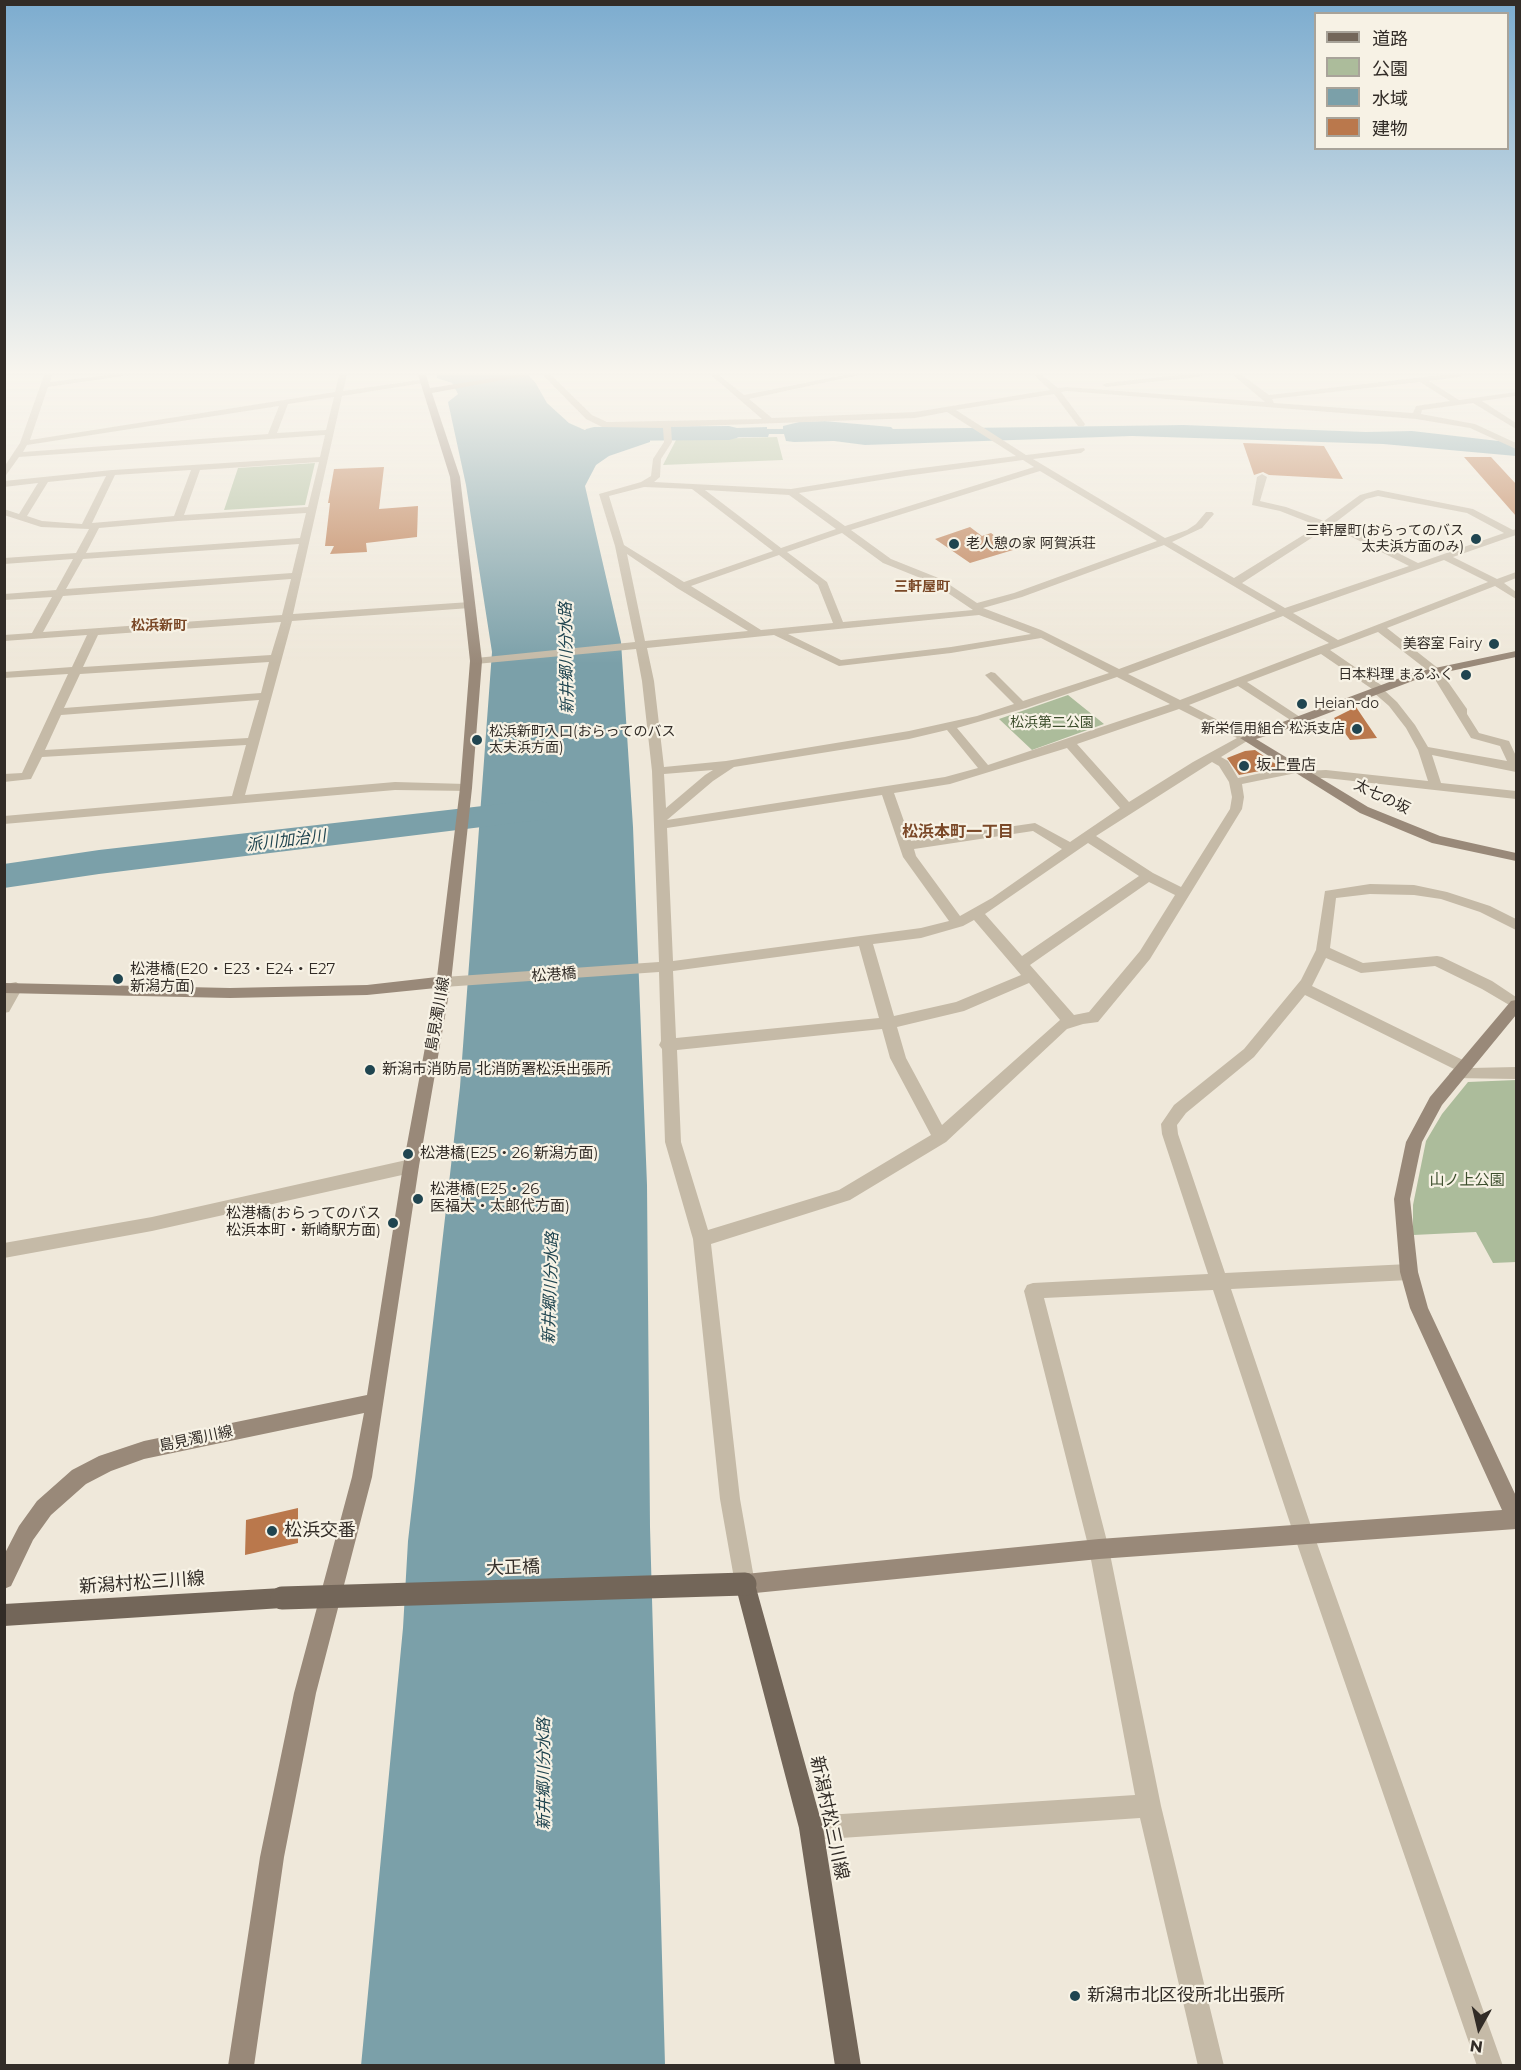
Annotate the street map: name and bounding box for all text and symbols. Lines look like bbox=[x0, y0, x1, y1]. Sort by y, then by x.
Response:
legend bbox=[1314, 12, 1509, 150]
text: 道路 bbox=[1372, 28, 1408, 50]
text: 公園 bbox=[1372, 58, 1408, 80]
text: 水域 bbox=[1372, 88, 1408, 110]
text: 建物 bbox=[1372, 118, 1408, 140]
place label: 三軒屋町(おらってのバス 太夫浜方面のみ) bbox=[1305, 523, 1464, 556]
marker: 三軒屋町(おらってのバス 太夫浜方面のみ) bbox=[1469, 532, 1483, 546]
place label: 老人憩の家 阿賀浜荘 bbox=[966, 536, 1096, 552]
marker: 老人憩の家 阿賀浜荘 bbox=[947, 537, 961, 551]
district label: 三軒屋町 bbox=[894, 579, 950, 595]
water label: 新井郷川分水路 bbox=[556, 602, 578, 714]
district label: 松浜新町 bbox=[131, 618, 187, 634]
place label: 美容室 Fairy bbox=[1403, 636, 1482, 652]
marker: 美容室 Fairy bbox=[1487, 637, 1501, 651]
place label: 日本料理 まるふく bbox=[1338, 667, 1454, 683]
marker: 日本料理 まるふく bbox=[1459, 668, 1473, 682]
place label: Heian-do bbox=[1314, 696, 1379, 712]
marker: Heian-do bbox=[1295, 697, 1309, 711]
park label: 松浜第二公園 bbox=[1010, 715, 1094, 731]
place label: 新栄信用組合 松浜支店 bbox=[1201, 721, 1345, 737]
marker: 新栄信用組合 松浜支店 bbox=[1350, 722, 1364, 736]
place label: 松浜新町入口(おらってのバス 太夫浜方面) bbox=[489, 724, 676, 756]
marker: 松浜新町入口(おらってのバス 太夫浜方面) bbox=[470, 733, 484, 747]
place label: 坂上畳店 bbox=[1256, 757, 1316, 775]
marker: 坂上畳店 bbox=[1237, 759, 1251, 773]
street label: 太七の坂 bbox=[1351, 776, 1413, 818]
district label: 松浜本町一丁目 bbox=[902, 822, 1014, 842]
water label: 派川加治川 bbox=[245, 827, 327, 855]
place label: 松港橋(E20・E23・E24・E27 新潟方面) bbox=[130, 961, 335, 996]
street label: 松港橋 bbox=[531, 964, 577, 986]
marker: 松港橋(E20・E23・E24・E27 新潟方面) bbox=[111, 972, 125, 986]
street label: 島見濁川線 bbox=[423, 976, 453, 1052]
place label: 新潟市消防局 北消防署松浜出張所 bbox=[382, 1061, 611, 1079]
marker: 新潟市消防局 北消防署松浜出張所 bbox=[363, 1063, 377, 1077]
place label: 松港橋(E25・26 新潟方面) bbox=[420, 1145, 598, 1163]
marker: 松港橋(E25・26 新潟方面) bbox=[401, 1147, 415, 1161]
park label: 山ノ上公園 bbox=[1430, 1172, 1504, 1190]
place label: 松港橋(E25・26 医福大・太郎代方面) bbox=[430, 1181, 570, 1216]
marker: 松港橋(E25・26 医福大・太郎代方面) bbox=[411, 1192, 425, 1206]
place label: 松港橋(おらってのバス 松浜本町・新崎駅方面) bbox=[226, 1205, 381, 1240]
marker: 松港橋(おらってのバス 松浜本町・新崎駅方面) bbox=[386, 1216, 400, 1230]
water label: 新井郷川分水路 bbox=[539, 1232, 563, 1344]
street label: 島見濁川線 bbox=[157, 1422, 235, 1456]
place label: 松浜交番 bbox=[284, 1520, 356, 1542]
marker: 松浜交番 bbox=[265, 1524, 279, 1538]
street label: 大正橋 bbox=[486, 1556, 540, 1580]
street label: 新潟村松三川線 bbox=[78, 1568, 206, 1598]
water label: 新井郷川分水路 bbox=[534, 1718, 554, 1830]
street label: 新潟村松三川線 bbox=[805, 1754, 853, 1882]
place label: 新潟市北区役所北出張所 bbox=[1087, 1985, 1285, 2007]
marker: 新潟市北区役所北出張所 bbox=[1068, 1989, 1082, 2003]
north arrow bbox=[1449, 1998, 1509, 2058]
text: N bbox=[1469, 2036, 1484, 2057]

